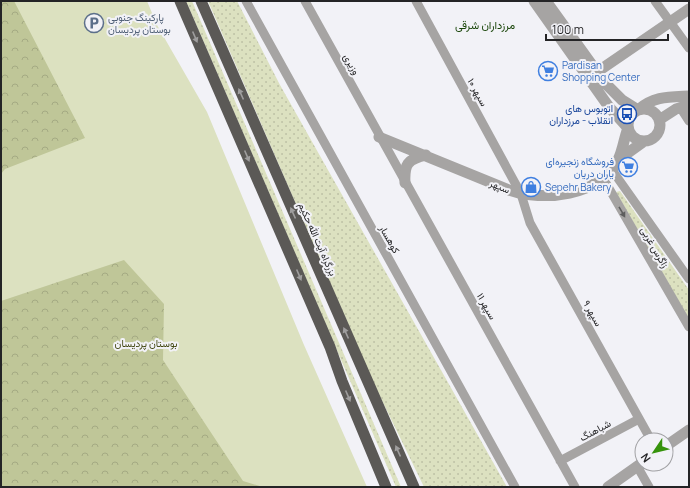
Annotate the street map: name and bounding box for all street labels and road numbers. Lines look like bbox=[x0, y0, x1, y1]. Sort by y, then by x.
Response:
street label: وزیری bbox=[340, 51, 364, 77]
street label: سپهر ۱۰ bbox=[464, 75, 491, 109]
street label: سپهر bbox=[486, 175, 512, 197]
street label: بزرگراه آیت الله حکیم bbox=[296, 200, 340, 278]
street label: کوهسار bbox=[376, 221, 404, 256]
street label: زاگرس غربی bbox=[638, 224, 672, 270]
street label: سپهر ۱۱ bbox=[473, 290, 500, 323]
street label: سپهر ۹ bbox=[579, 297, 606, 329]
street label: شباهنگ bbox=[577, 416, 613, 444]

